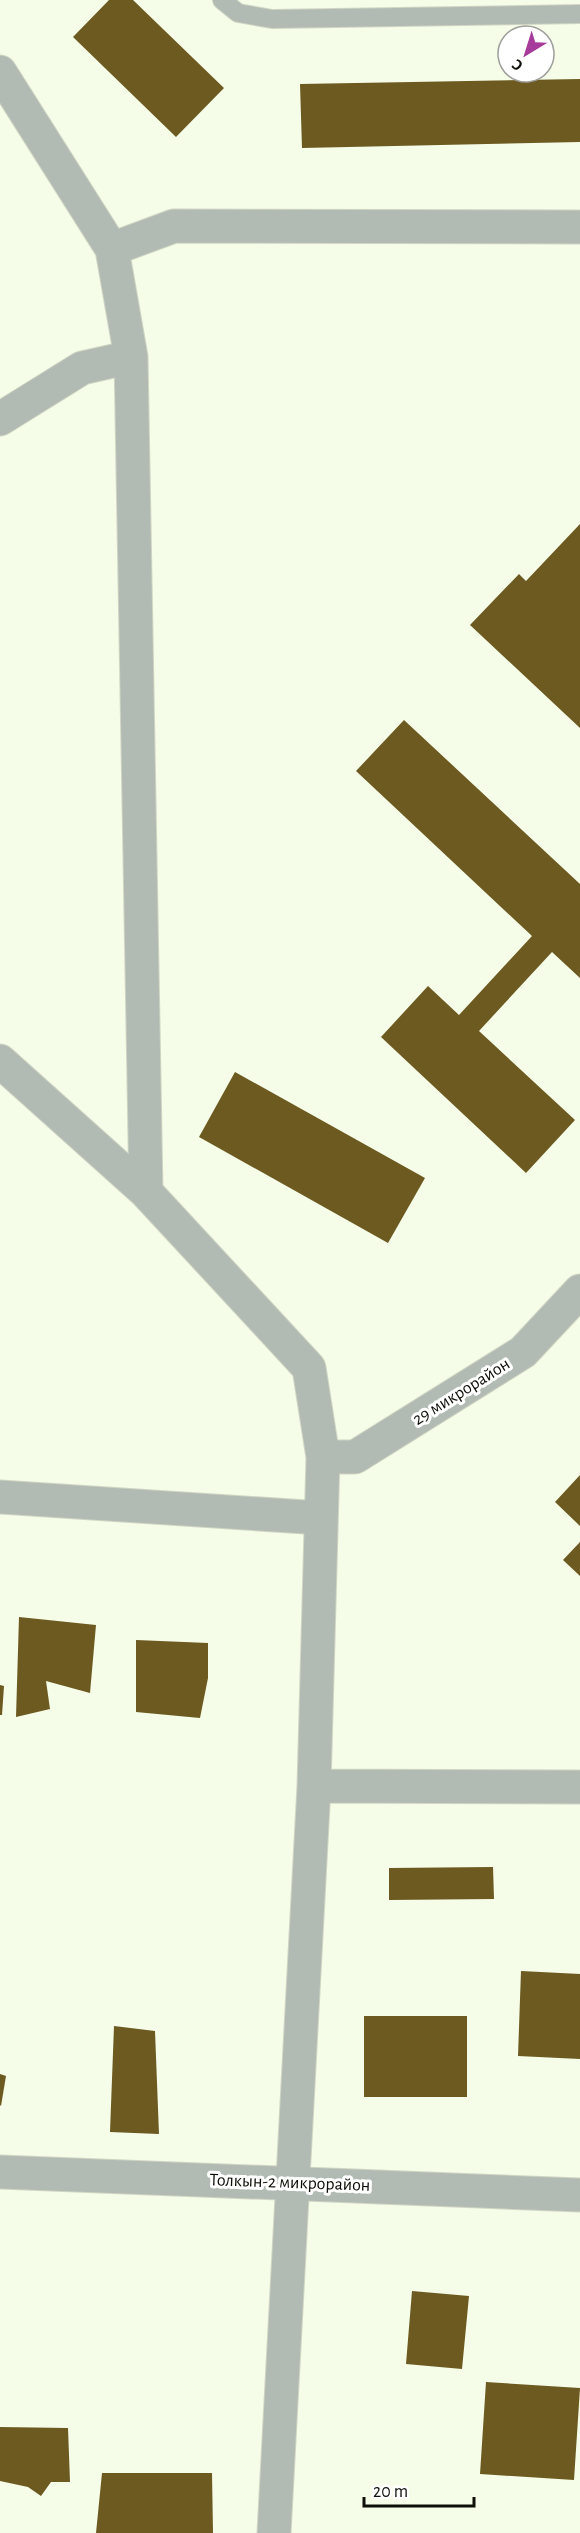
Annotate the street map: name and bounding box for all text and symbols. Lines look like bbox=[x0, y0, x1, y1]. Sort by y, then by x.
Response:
north arrow bbox=[496, 24, 556, 84]
text: С bbox=[509, 56, 526, 74]
street label: 29 микрорайон bbox=[410, 1355, 513, 1429]
street label: Толкын-2 микрорайон bbox=[209, 2171, 371, 2195]
scale bar bbox=[364, 2470, 474, 2508]
text: 20 m bbox=[373, 2483, 408, 2501]

